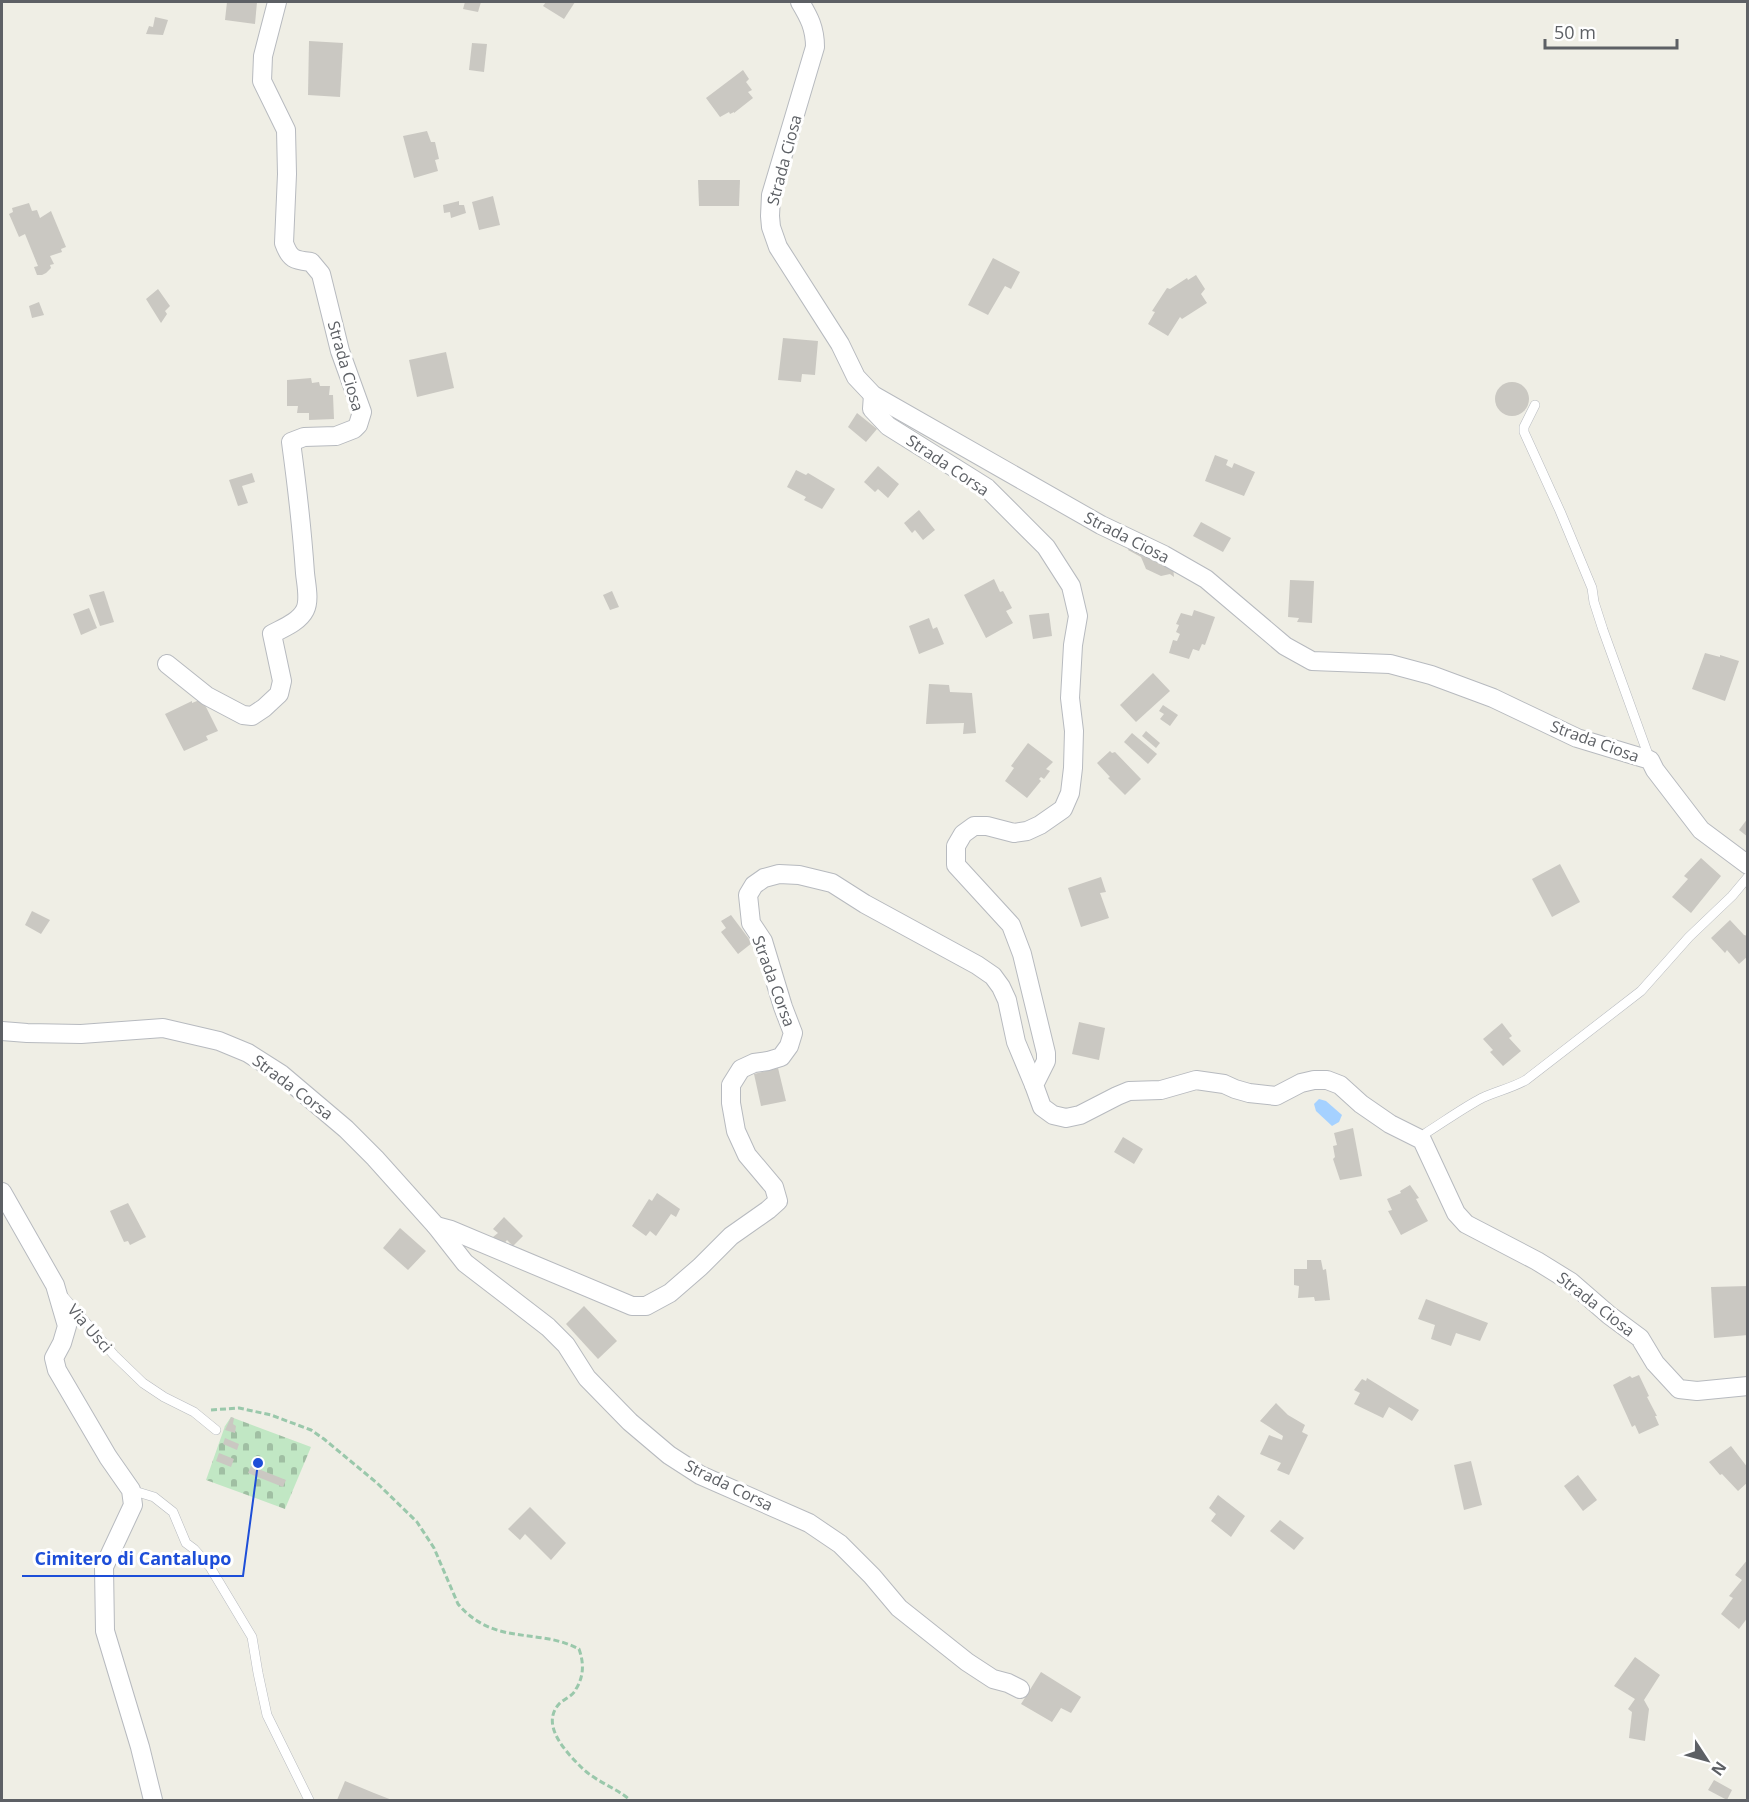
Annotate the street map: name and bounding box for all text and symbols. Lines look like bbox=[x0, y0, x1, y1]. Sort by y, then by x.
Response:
scale bar bbox=[1545, 12, 1677, 50]
text: 50 m bbox=[1554, 20, 1596, 44]
street label: Strada Ciosa bbox=[761, 112, 807, 208]
street label: Strada Ciosa bbox=[323, 318, 369, 414]
street label: Strada Corsa bbox=[902, 429, 994, 501]
street label: Strada Ciosa bbox=[1081, 506, 1173, 568]
street label: Strada Ciosa bbox=[1548, 715, 1642, 767]
street label: Strada Corsa bbox=[747, 932, 801, 1030]
street label: Strada Corsa bbox=[248, 1049, 338, 1125]
street label: Strada Ciosa bbox=[1553, 1267, 1639, 1341]
street label: Via Usci bbox=[63, 1299, 117, 1357]
street label: Strada Corsa bbox=[681, 1454, 777, 1516]
callout: Cimitero di Cantalupo bbox=[22, 1540, 243, 1576]
text: Cimitero di Cantalupo bbox=[35, 1546, 231, 1570]
north arrow bbox=[1677, 1730, 1737, 1790]
text: N bbox=[1706, 1757, 1732, 1781]

